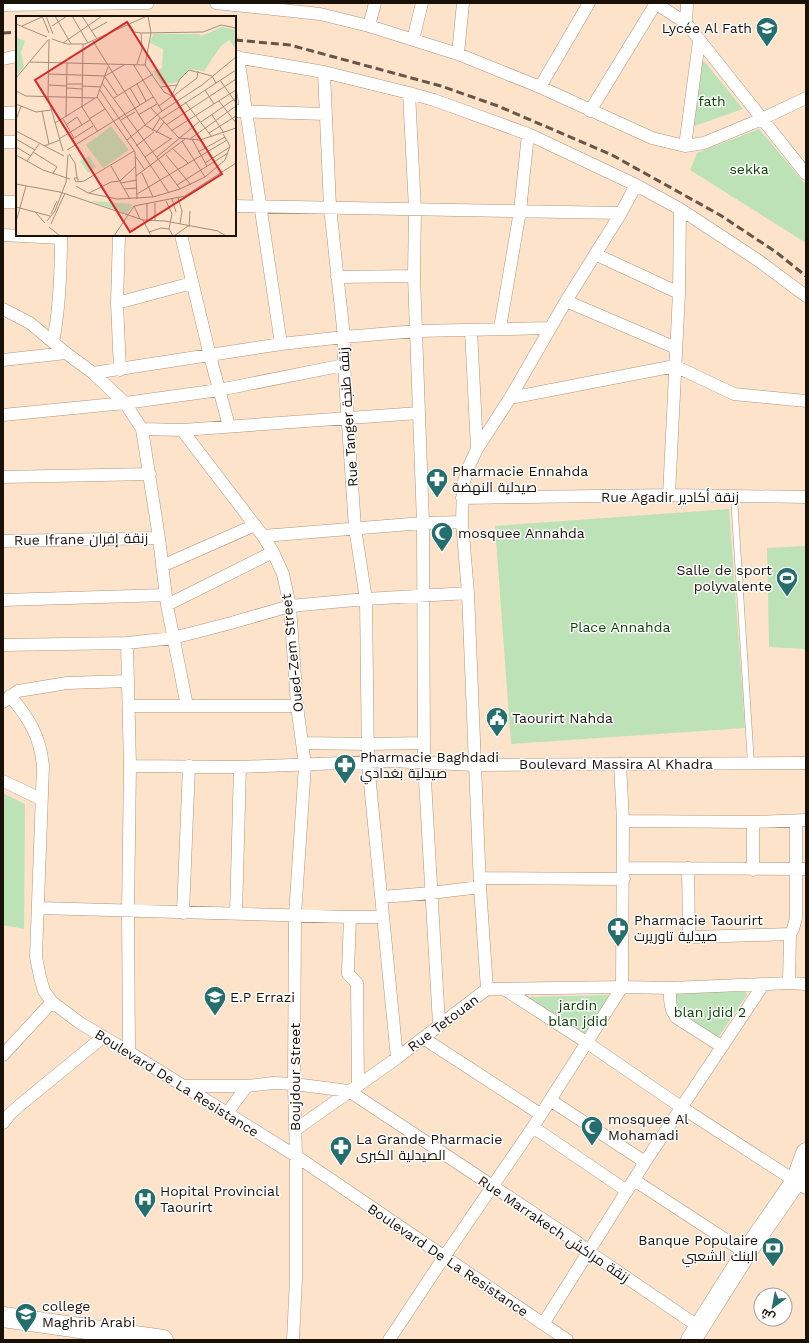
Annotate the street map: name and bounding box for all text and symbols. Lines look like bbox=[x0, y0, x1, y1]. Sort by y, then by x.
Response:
school or university icon: Lycée Al Fath bbox=[754, 15, 780, 48]
inset map bbox=[16, 16, 236, 236]
place label: Lycée Al Fath bbox=[662, 20, 752, 36]
park label: fath bbox=[698, 93, 726, 109]
park label: sekka bbox=[729, 161, 769, 177]
street label: Rue Tanger زنقة طنجة bbox=[335, 347, 361, 487]
place label: Pharmacie Ennahda صيدلية النهضة bbox=[452, 463, 588, 495]
pharmacy icon: Pharmacie Ennahda صيدلية النهضة bbox=[424, 466, 450, 499]
street label: Rue Agadir زنقة أكادير bbox=[601, 488, 739, 505]
mosque icon: mosquee Annahda bbox=[429, 520, 455, 553]
place label: mosquee Annahda bbox=[458, 525, 585, 541]
street label: Rue Ifrane زنقة إفران bbox=[14, 530, 148, 549]
place label: Salle de sport polyvalente bbox=[676, 562, 772, 594]
sports icon: Salle de sport polyvalente bbox=[774, 565, 800, 598]
street label: Oued-Zem Street bbox=[278, 593, 306, 713]
park label: Place Annahda bbox=[570, 619, 670, 635]
public building icon: Taourirt Nahda bbox=[484, 705, 510, 738]
place label: Taourirt Nahda bbox=[512, 710, 613, 726]
place label: Pharmacie Baghdadi صيدلية بغدادي bbox=[360, 749, 499, 785]
pharmacy icon: Pharmacie Baghdadi صيدلية بغدادي bbox=[332, 752, 358, 785]
street label: Boulevard Massira Al Khadra bbox=[519, 756, 713, 772]
place label: Pharmacie Taourirt صيدلية تاوريرت bbox=[634, 912, 763, 944]
pharmacy icon: Pharmacie Taourirt صيدلية تاوريرت bbox=[605, 915, 631, 948]
school or university icon: E.P Errazi bbox=[202, 984, 228, 1017]
place label: E.P Errazi bbox=[230, 989, 295, 1005]
street label: Rue Tetouan bbox=[404, 991, 482, 1055]
park label: jardin blan jdid bbox=[548, 997, 608, 1029]
park label: blan jdid 2 bbox=[674, 1004, 746, 1020]
street label: Boujdour Street bbox=[287, 1023, 303, 1131]
street label: Boulevard De La Resistance bbox=[92, 1026, 262, 1140]
place label: mosquee Al Mohamadi bbox=[608, 1111, 689, 1143]
mosque icon: mosquee Al Mohamadi bbox=[579, 1114, 605, 1147]
place label: La Grande Pharmacie الصيدلية الكبرى bbox=[356, 1131, 502, 1163]
pharmacy icon: La Grande Pharmacie الصيدلية الكبرى bbox=[328, 1134, 354, 1167]
street label: Rue Marrakech زنقة مراكش bbox=[475, 1172, 633, 1286]
place label: Hopital Provincial Taourirt bbox=[160, 1183, 280, 1215]
hospital icon: Hopital Provincial Taourirt bbox=[132, 1186, 158, 1219]
street label: Boulevard De La Resistance bbox=[365, 1200, 531, 1320]
place label: Banque Populaire البنك الشعبي bbox=[638, 1232, 758, 1268]
bank icon: Banque Populaire البنك الشعبي bbox=[760, 1235, 786, 1268]
north arrow bbox=[753, 1287, 793, 1327]
place label: college Maghrib Arabi bbox=[42, 1298, 136, 1330]
school or university icon: college Maghrib Arabi bbox=[13, 1301, 39, 1334]
text: ش bbox=[759, 1306, 777, 1324]

